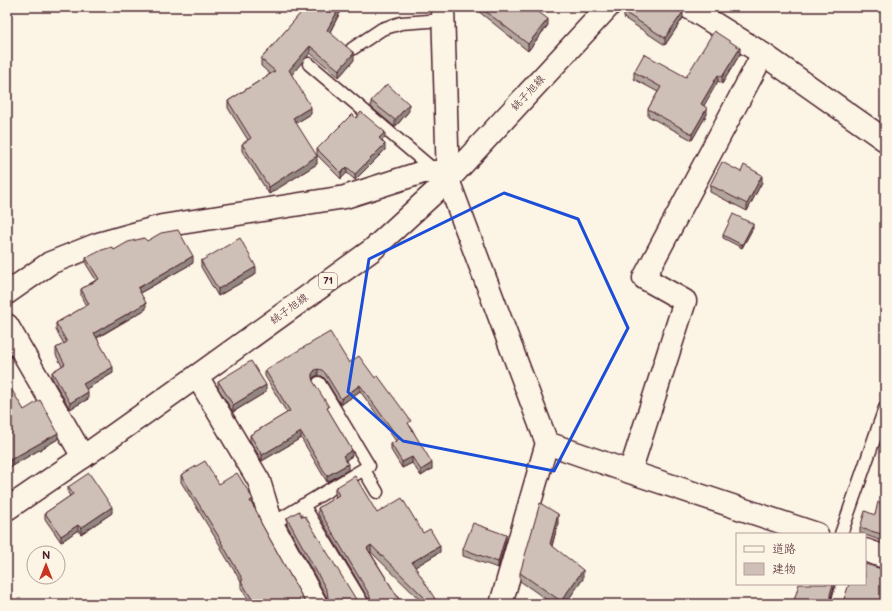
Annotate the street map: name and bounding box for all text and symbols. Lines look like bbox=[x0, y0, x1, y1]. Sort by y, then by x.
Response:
street label: 銚子旭線 bbox=[508, 72, 548, 114]
road number: 71 bbox=[319, 273, 337, 289]
street label: 銚子旭線 bbox=[267, 291, 311, 327]
legend bbox=[736, 533, 866, 585]
text: 道路 bbox=[772, 542, 796, 557]
north arrow bbox=[26, 545, 66, 585]
text: N bbox=[42, 549, 50, 562]
text: 建物 bbox=[772, 562, 796, 577]

